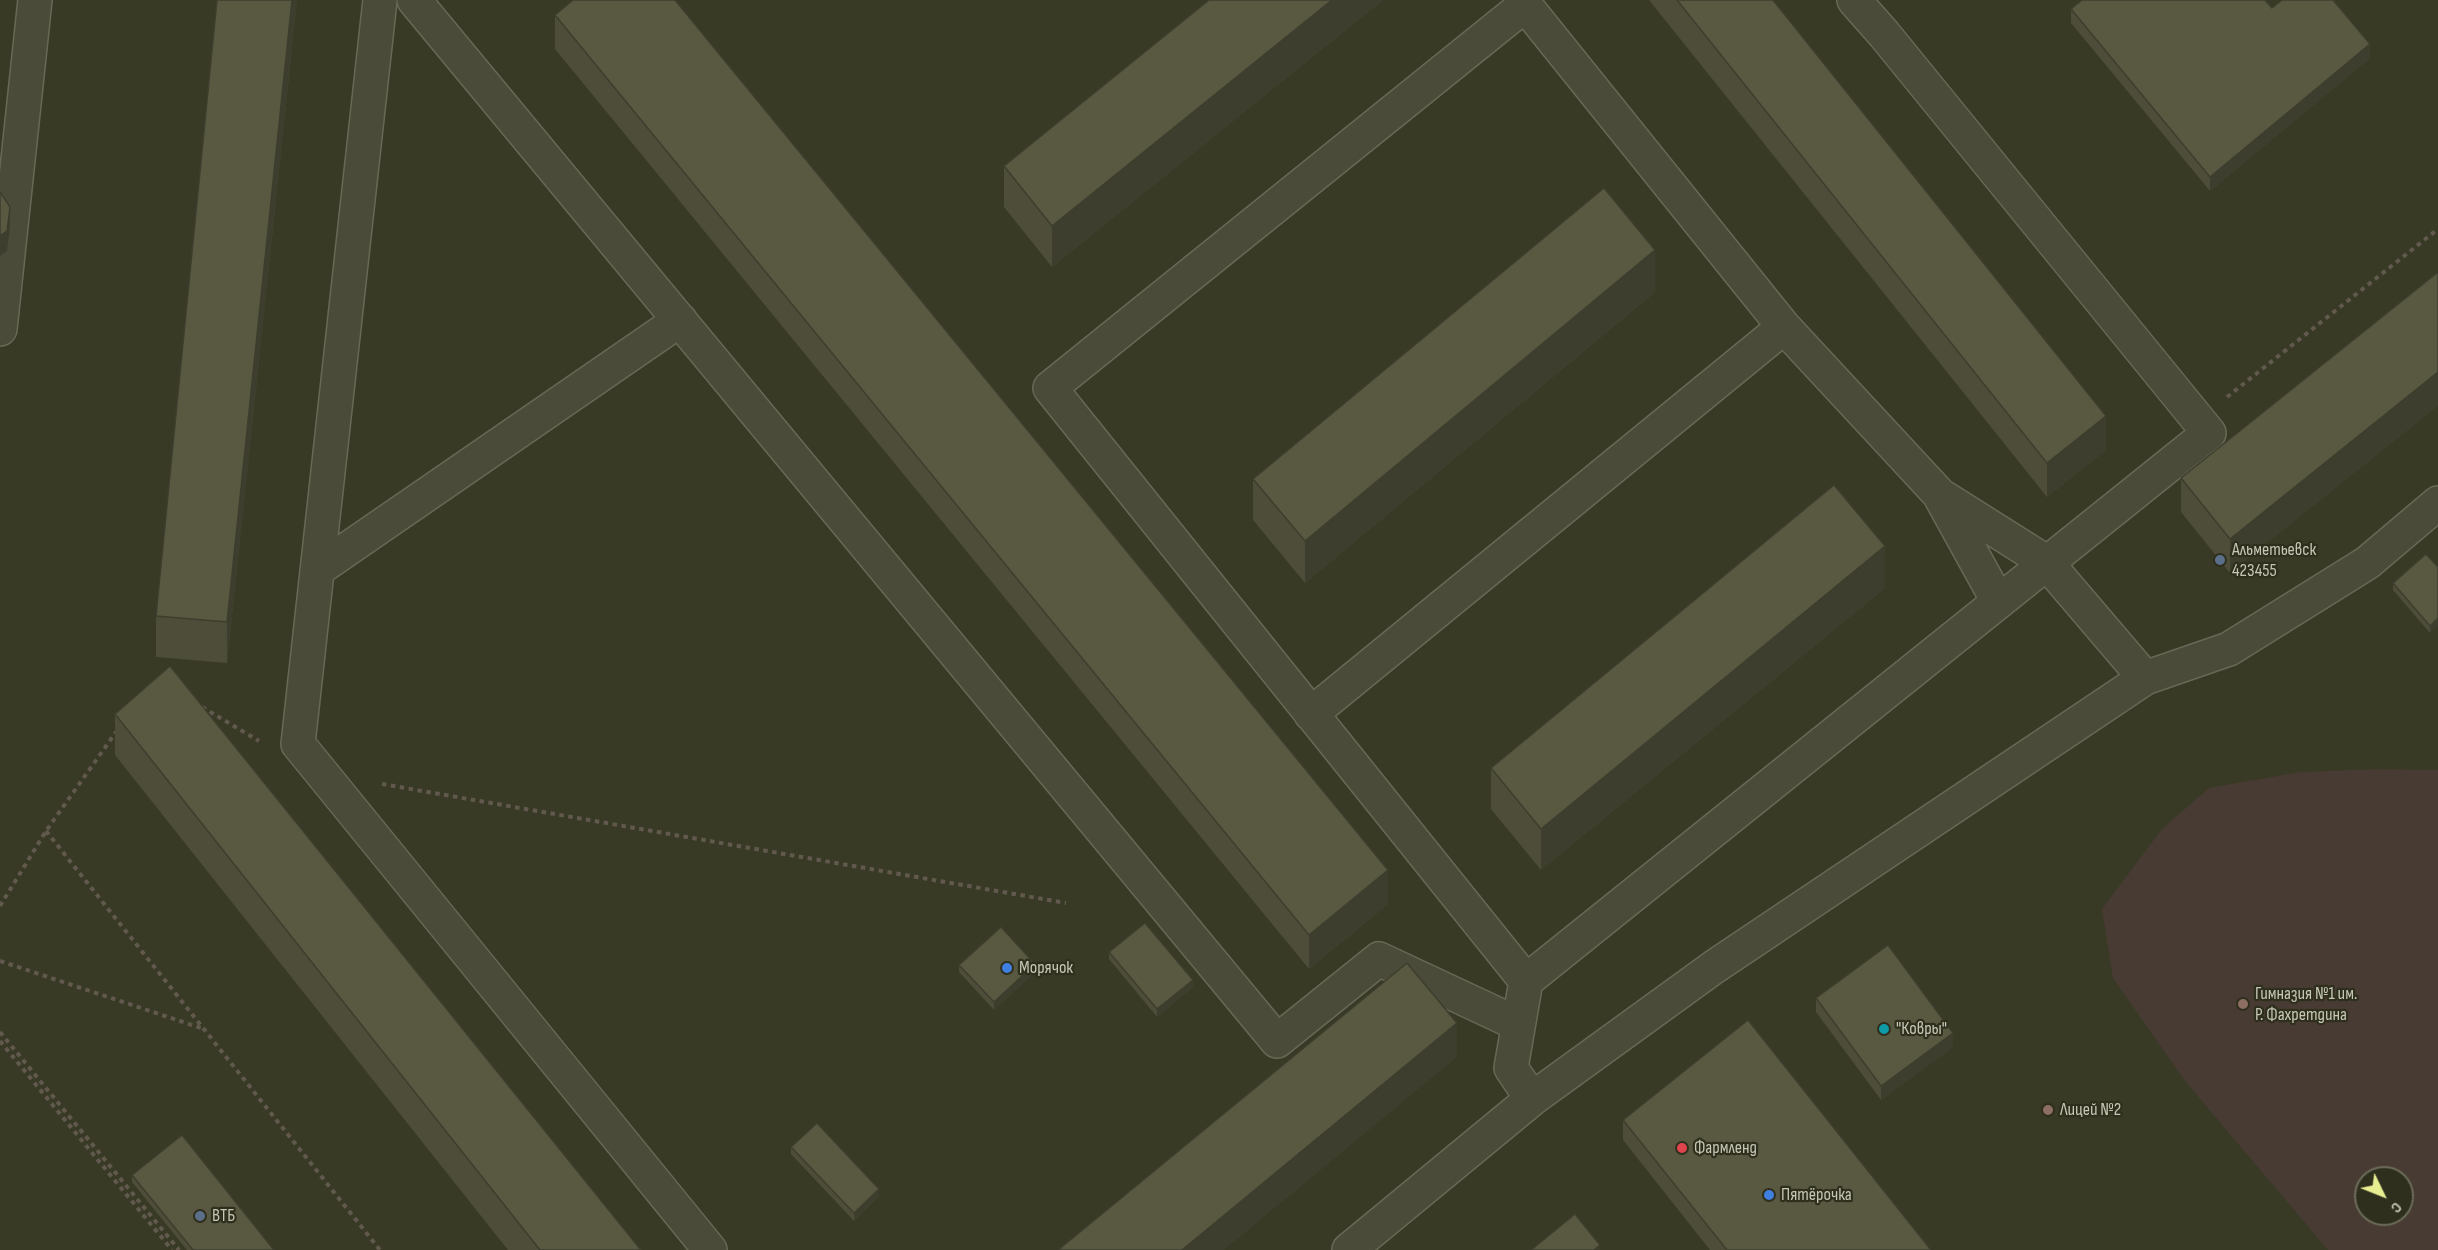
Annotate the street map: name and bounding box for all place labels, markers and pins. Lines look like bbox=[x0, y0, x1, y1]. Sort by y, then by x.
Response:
place label: Альметьевск 423455 bbox=[2232, 539, 2316, 582]
marker: Альметьевск 423455 bbox=[2213, 553, 2227, 567]
place label: Морячок bbox=[1019, 957, 1073, 979]
marker: Морячок bbox=[1000, 961, 1014, 975]
place label: Гимназия №1 им. Р. Фахретдина bbox=[2255, 983, 2357, 1026]
marker: Гимназия №1 им. Р. Фахретдина bbox=[2236, 997, 2250, 1011]
place label: "Ковры" bbox=[1896, 1018, 1947, 1040]
marker: "Ковры" bbox=[1877, 1022, 1891, 1036]
place label: Лицей №2 bbox=[2060, 1099, 2121, 1121]
marker: Лицей №2 bbox=[2041, 1103, 2055, 1117]
place label: Фармленд bbox=[1694, 1137, 1757, 1159]
marker: Фармленд bbox=[1675, 1141, 1689, 1155]
place label: Пятёрочка bbox=[1781, 1184, 1852, 1206]
marker: Пятёрочка bbox=[1762, 1188, 1776, 1202]
place label: ВТБ bbox=[212, 1205, 235, 1227]
marker: ВТБ bbox=[193, 1209, 207, 1223]

